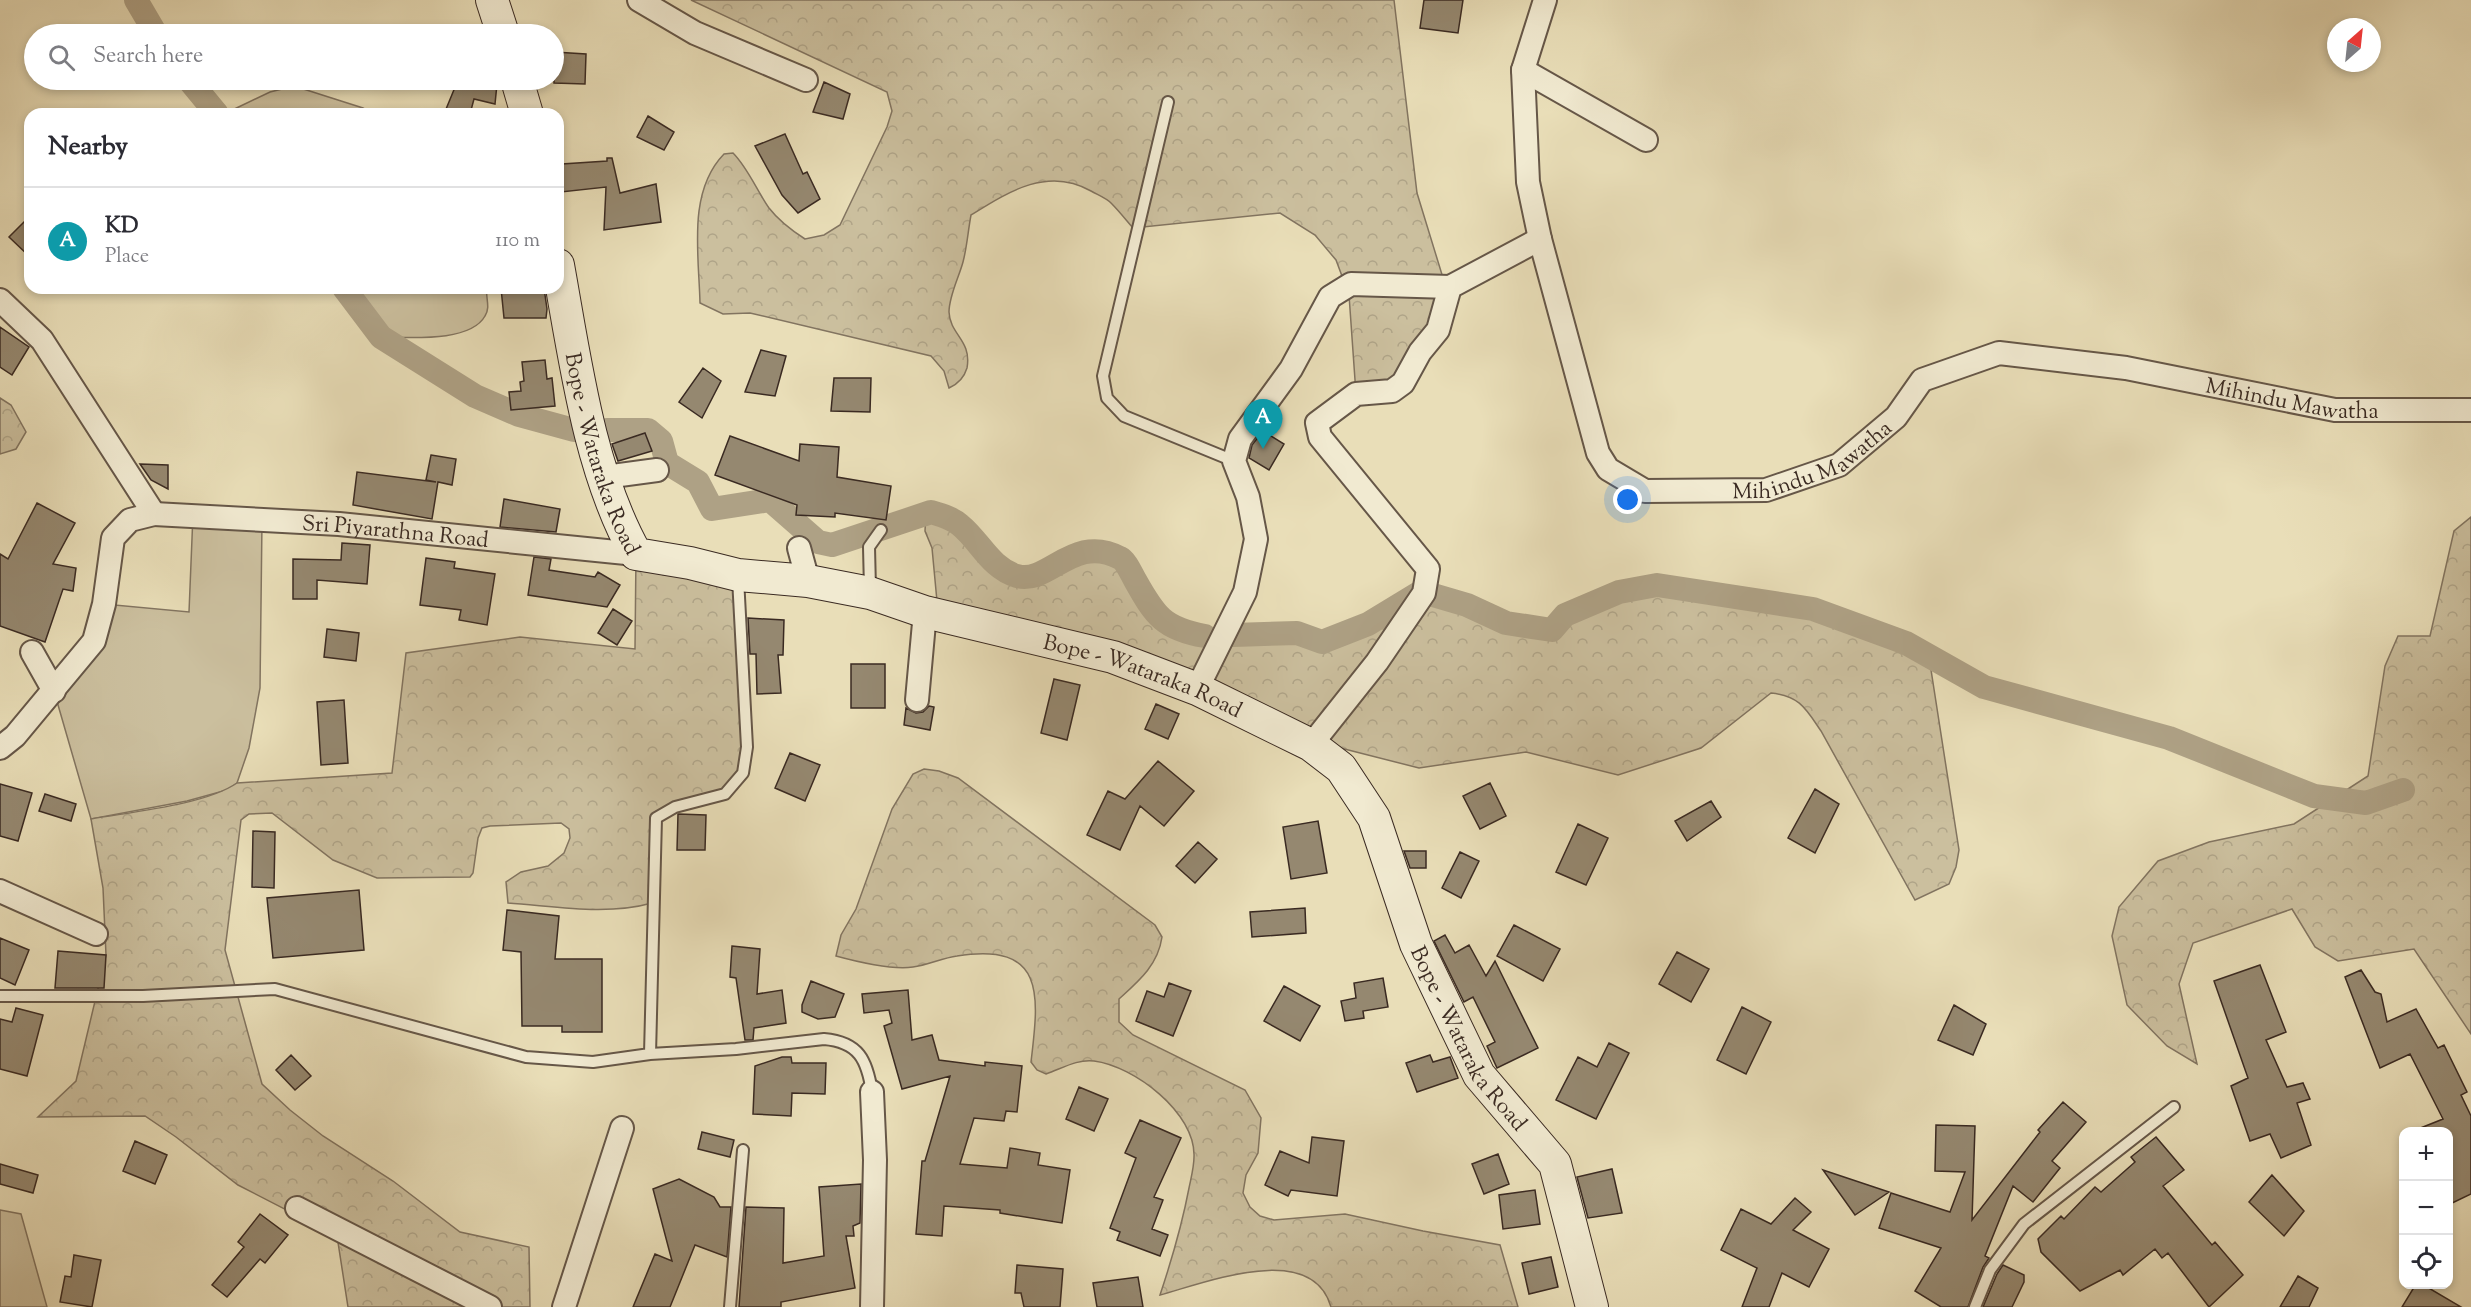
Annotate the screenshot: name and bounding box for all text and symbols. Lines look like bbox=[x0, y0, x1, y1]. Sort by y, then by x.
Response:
north arrow bbox=[2327, 18, 2381, 72]
search box bbox=[24, 24, 564, 90]
icon: search bbox=[45, 41, 78, 74]
text: Search here bbox=[93, 41, 203, 73]
text: Nearby bbox=[48, 129, 128, 166]
text: KD bbox=[105, 211, 138, 243]
text: A bbox=[59, 227, 76, 256]
text: 110 m bbox=[495, 227, 540, 256]
text: Place bbox=[105, 243, 149, 272]
street label: Bope - Wataraka Road bbox=[555, 350, 647, 562]
street label: Mihindu Mawatha bbox=[2202, 371, 2379, 429]
pin: A bbox=[1244, 400, 1282, 449]
street label: Mihindu Mawatha bbox=[1732, 414, 1900, 509]
your location bbox=[1613, 485, 1642, 514]
street label: Sri Piyarathna Road bbox=[301, 509, 490, 558]
street label: Bope - Wataraka Road bbox=[1039, 628, 1247, 728]
street label: Bope - Wataraka Road bbox=[1400, 942, 1533, 1139]
map controls bbox=[2399, 1127, 2453, 1289]
button: + bbox=[2399, 1127, 2453, 1181]
button: − bbox=[2399, 1181, 2453, 1235]
button: locate bbox=[2399, 1235, 2453, 1289]

